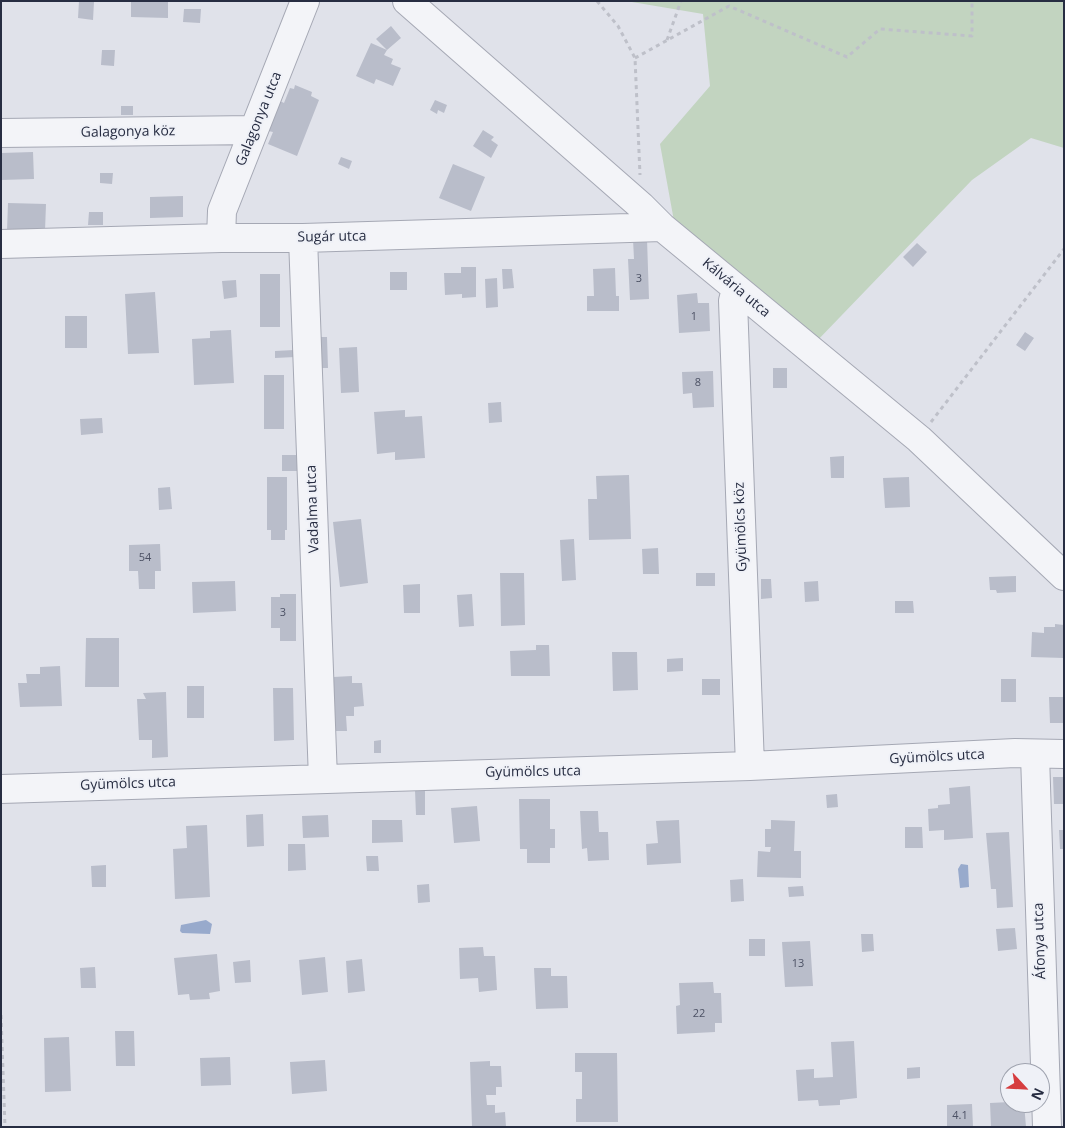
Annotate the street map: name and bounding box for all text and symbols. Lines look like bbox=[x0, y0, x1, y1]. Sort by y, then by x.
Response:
street label: Galagonya utca bbox=[232, 69, 286, 169]
street label: Galagonya köz bbox=[81, 123, 175, 141]
street label: Sugár utca bbox=[297, 228, 367, 246]
street label: Kálvária utca bbox=[699, 255, 773, 321]
house number: 3 bbox=[636, 272, 642, 286]
house number: 1 bbox=[691, 310, 697, 324]
house number: 8 bbox=[695, 376, 701, 390]
street label: Vadalma utca bbox=[303, 465, 323, 553]
street label: Gyümölcs köz bbox=[731, 482, 751, 572]
house number: 54 bbox=[139, 551, 151, 565]
house number: 3 bbox=[280, 606, 286, 620]
street label: Gyümölcs utca bbox=[889, 746, 985, 768]
street label: Gyümölcs utca bbox=[485, 763, 581, 781]
street label: Gyümölcs utca bbox=[80, 774, 176, 794]
street label: Áfonya utca bbox=[1030, 902, 1050, 980]
house number: 13 bbox=[792, 957, 804, 971]
house number: 22 bbox=[693, 1007, 705, 1021]
north arrow bbox=[1000, 1063, 1050, 1113]
text: N bbox=[1027, 1085, 1049, 1103]
house number: 4.1 bbox=[952, 1109, 968, 1123]

